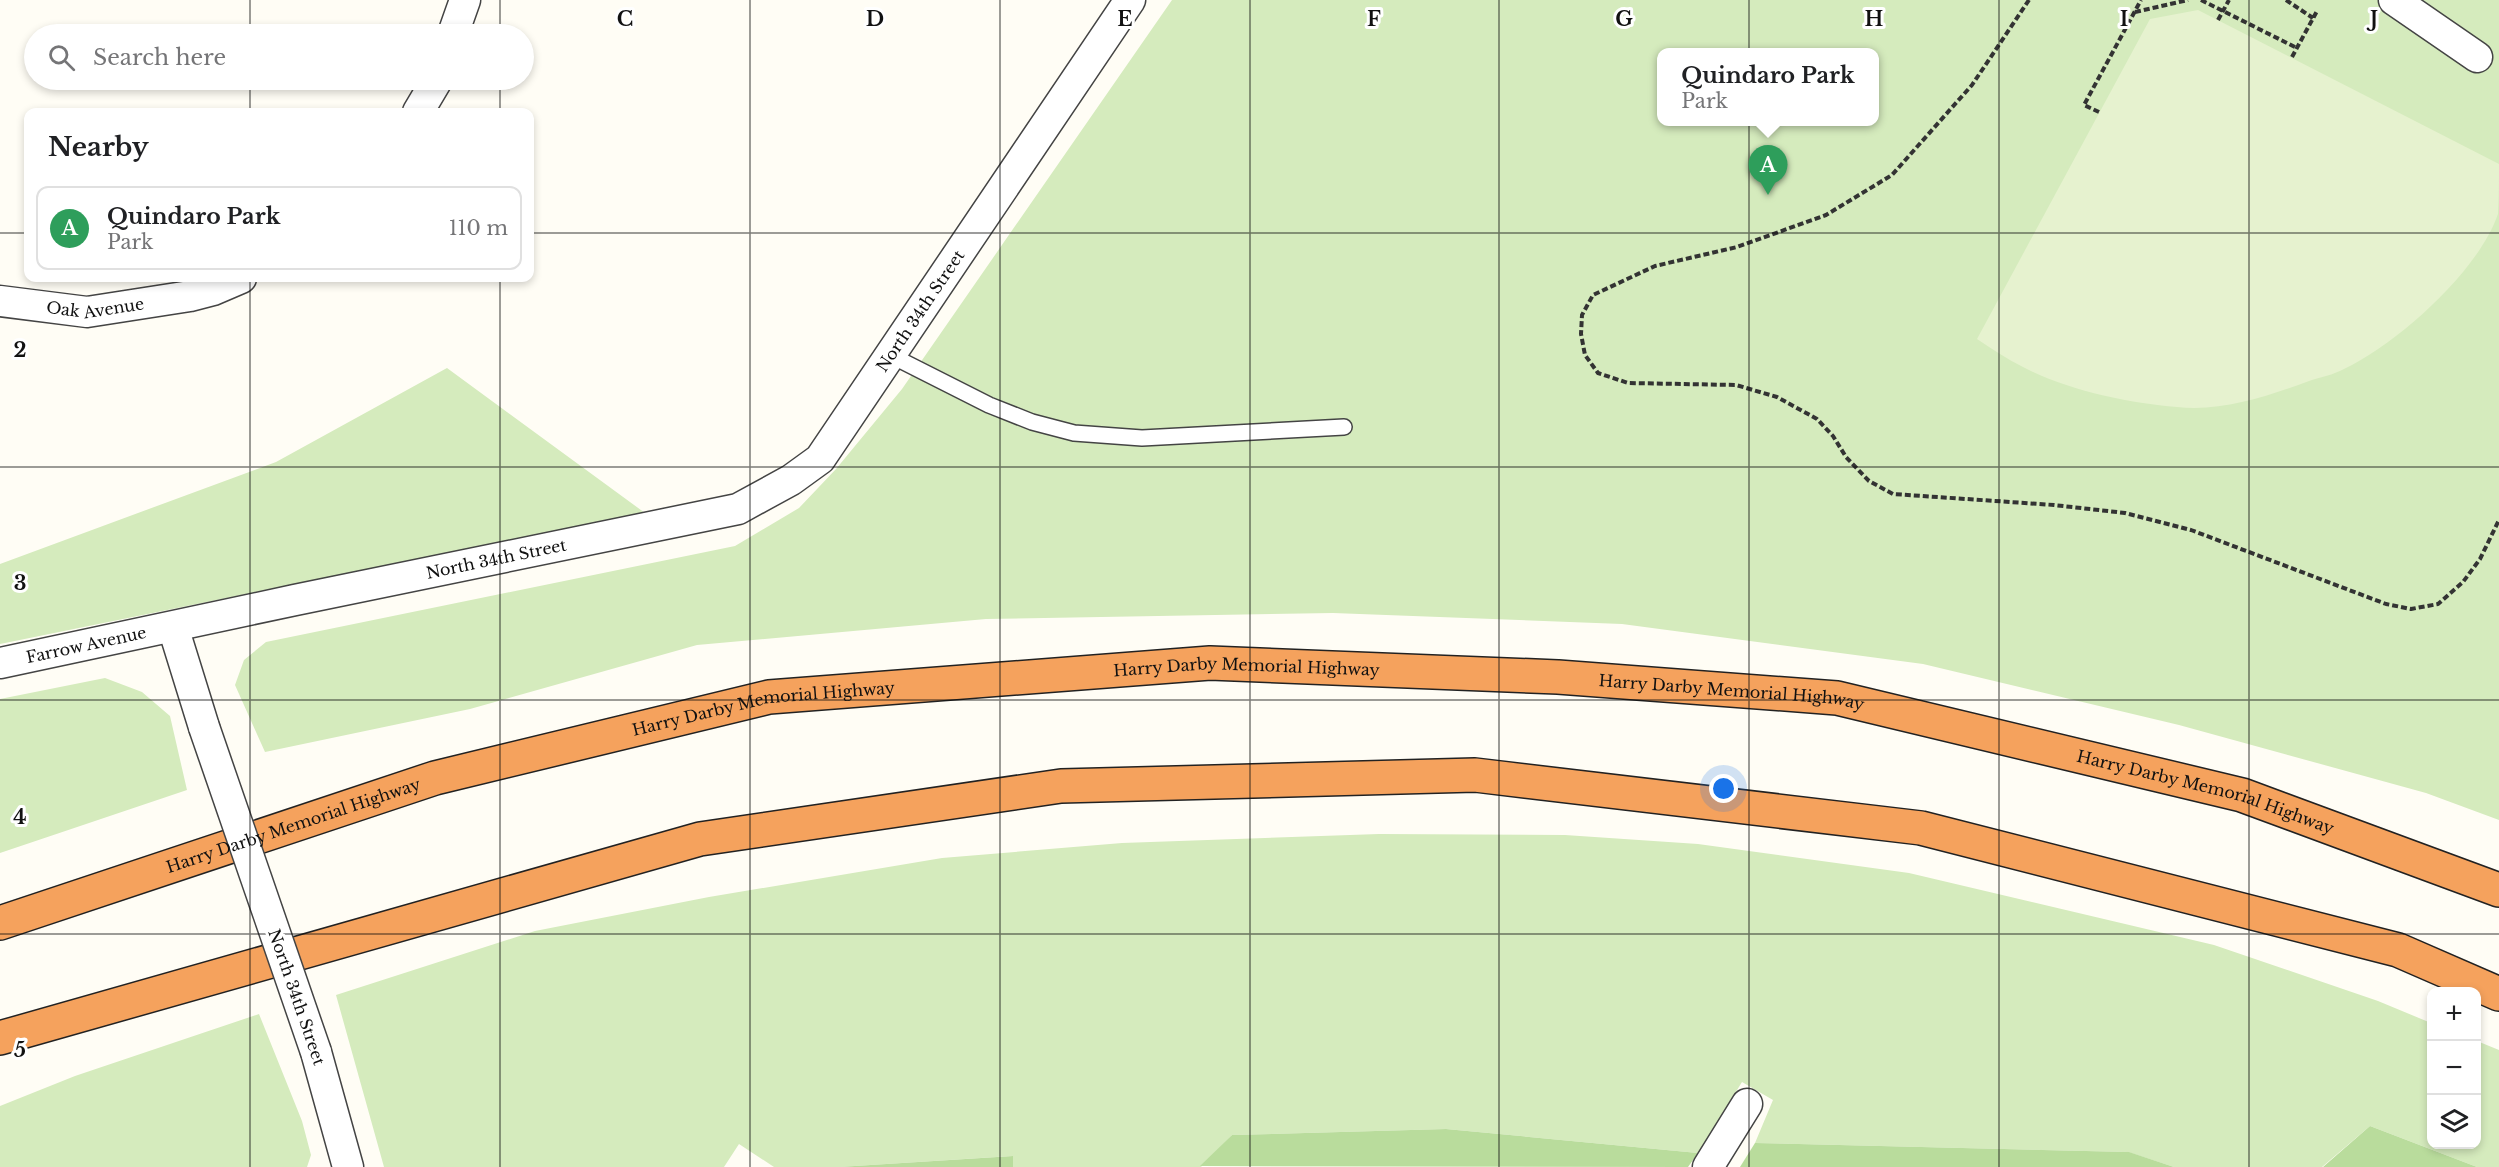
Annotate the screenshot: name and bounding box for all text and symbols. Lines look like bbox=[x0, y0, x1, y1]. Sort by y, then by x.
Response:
text: C bbox=[617, 7, 633, 31]
text: D bbox=[866, 7, 884, 31]
text: E bbox=[1117, 7, 1133, 31]
text: F bbox=[1367, 7, 1381, 31]
text: G bbox=[1615, 7, 1633, 31]
text: H bbox=[1865, 7, 1884, 31]
text: I bbox=[2120, 7, 2128, 31]
text: J bbox=[2366, 7, 2378, 31]
search box bbox=[24, 24, 534, 90]
icon: search bbox=[45, 41, 78, 74]
text: Search here bbox=[93, 44, 226, 71]
popup bbox=[1657, 48, 1879, 126]
text: Quindaro Park bbox=[1681, 62, 1855, 89]
text: Park bbox=[1681, 89, 1728, 113]
text: Nearby bbox=[48, 131, 149, 163]
pin: A bbox=[1748, 146, 1788, 195]
text: Quindaro Park bbox=[107, 203, 280, 230]
text: A bbox=[61, 216, 78, 240]
text: 110 m bbox=[449, 216, 508, 240]
text: Park bbox=[107, 230, 153, 254]
street label: North 34th Street bbox=[872, 246, 968, 376]
street label: Oak Avenue bbox=[45, 293, 145, 323]
text: 2 bbox=[13, 338, 27, 362]
street label: North 34th Street bbox=[424, 535, 568, 583]
text: 3 bbox=[14, 571, 26, 595]
street label: Farrow Avenue bbox=[24, 622, 148, 667]
street label: Harry Darby Memorial Highway bbox=[1113, 653, 1381, 680]
street label: Harry Darby Memorial Highway bbox=[1598, 670, 1867, 714]
street label: Harry Darby Memorial Highway bbox=[630, 677, 896, 740]
street label: Harry Darby Memorial Highway bbox=[2075, 746, 2338, 838]
street label: Harry Darby Memorial Highway bbox=[163, 773, 424, 877]
your location bbox=[1709, 774, 1738, 803]
text: 4 bbox=[13, 805, 27, 829]
street label: North 34th Street bbox=[264, 926, 330, 1068]
map controls bbox=[2427, 987, 2481, 1149]
button: + bbox=[2427, 987, 2481, 1041]
text: 5 bbox=[14, 1038, 26, 1062]
button: − bbox=[2427, 1041, 2481, 1095]
button: layers bbox=[2427, 1095, 2481, 1149]

